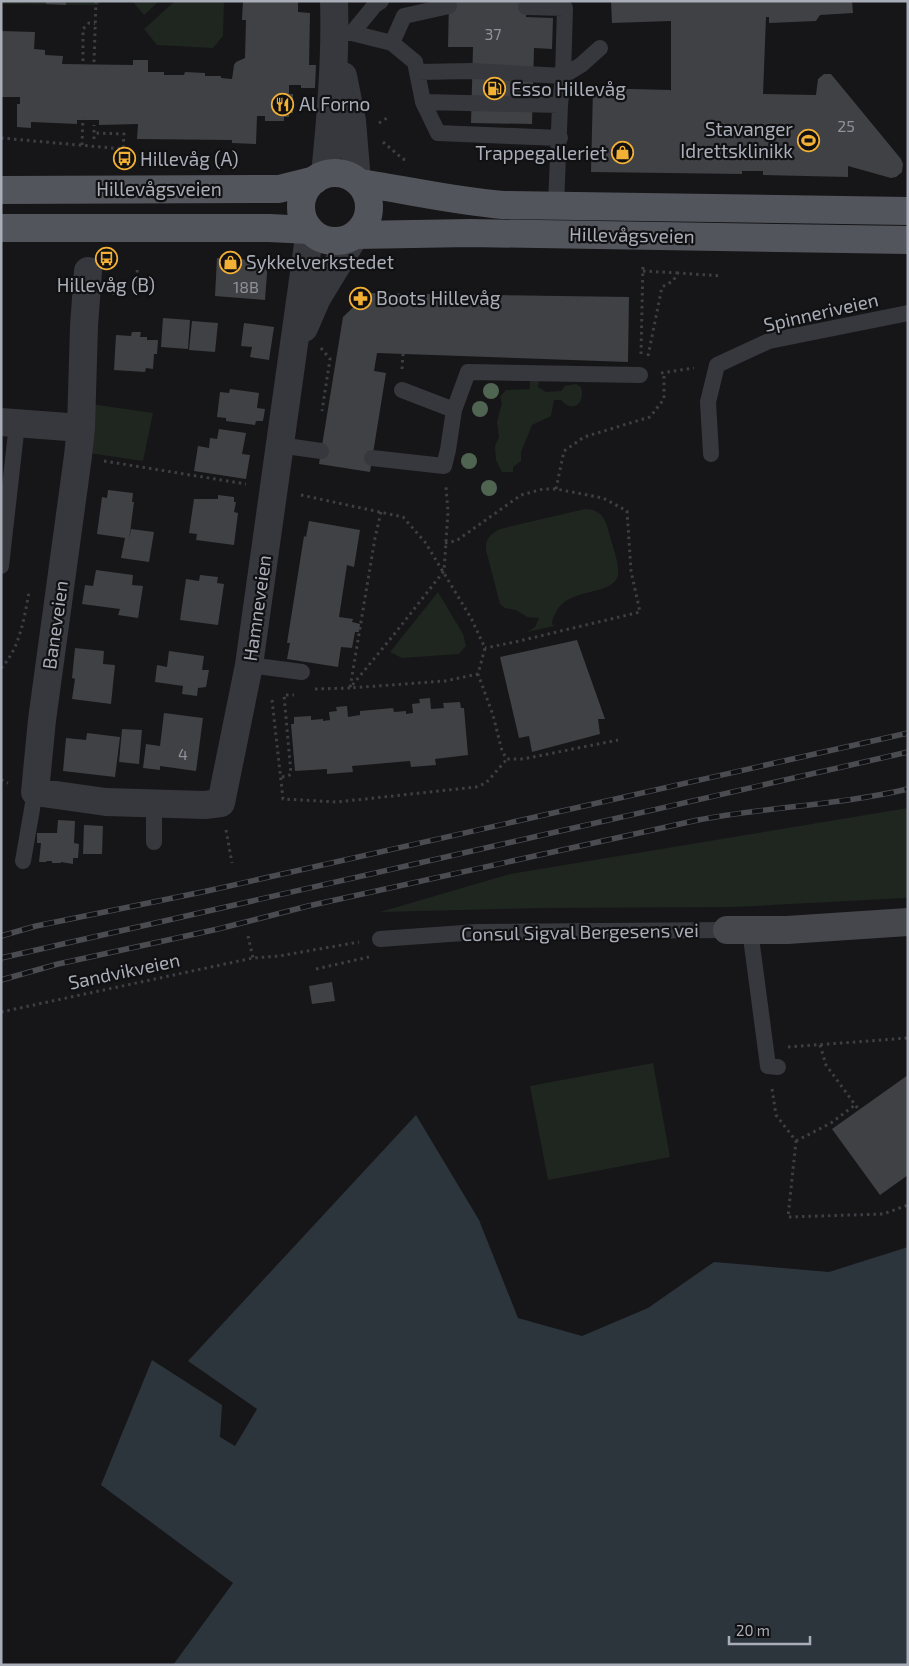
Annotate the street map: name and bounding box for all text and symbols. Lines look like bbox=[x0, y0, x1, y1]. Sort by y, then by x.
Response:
house number: 37 bbox=[484, 24, 502, 43]
fuel station icon: Esso Hillevåg bbox=[483, 77, 507, 101]
place label: Esso Hillevåg bbox=[511, 77, 626, 100]
restaurant icon: Al Forno bbox=[271, 92, 295, 116]
place label: Al Forno bbox=[299, 92, 370, 115]
house number: 25 bbox=[837, 116, 855, 135]
place label: Stavanger Idrettsklinikk bbox=[680, 117, 793, 162]
sports icon: Stavanger Idrettsklinikk bbox=[797, 128, 821, 152]
place label: Trappegalleriet bbox=[475, 141, 607, 164]
shop icon: Trappegalleriet bbox=[611, 141, 635, 165]
bus stop icon: Hillevåg (A) bbox=[112, 147, 136, 171]
place label: Hillevåg (A) bbox=[140, 147, 239, 170]
street label: Hillevågsveien bbox=[96, 177, 222, 200]
street label: Hillevågsveien bbox=[569, 222, 695, 247]
bus stop icon: Hillevåg (B) bbox=[94, 247, 118, 271]
shop icon: Sykkelverkstedet bbox=[218, 250, 242, 274]
place label: Sykkelverkstedet bbox=[246, 250, 394, 273]
place label: Hillevåg (B) bbox=[57, 273, 155, 296]
house number: 18B bbox=[233, 277, 259, 296]
pharmacy icon: Boots Hillevåg bbox=[348, 286, 372, 310]
place label: Boots Hillevåg bbox=[376, 286, 501, 309]
street label: Spinneriveien bbox=[761, 287, 881, 336]
street label: Hamneveien bbox=[238, 553, 275, 663]
street label: Baneveien bbox=[37, 579, 72, 671]
house number: 4 bbox=[178, 744, 188, 763]
street label: Consul Sigval Bergesens vei bbox=[461, 918, 699, 945]
street label: Sandvikveien bbox=[66, 947, 182, 994]
scale bar bbox=[729, 1614, 810, 1646]
text: 20 m bbox=[736, 1621, 770, 1639]

